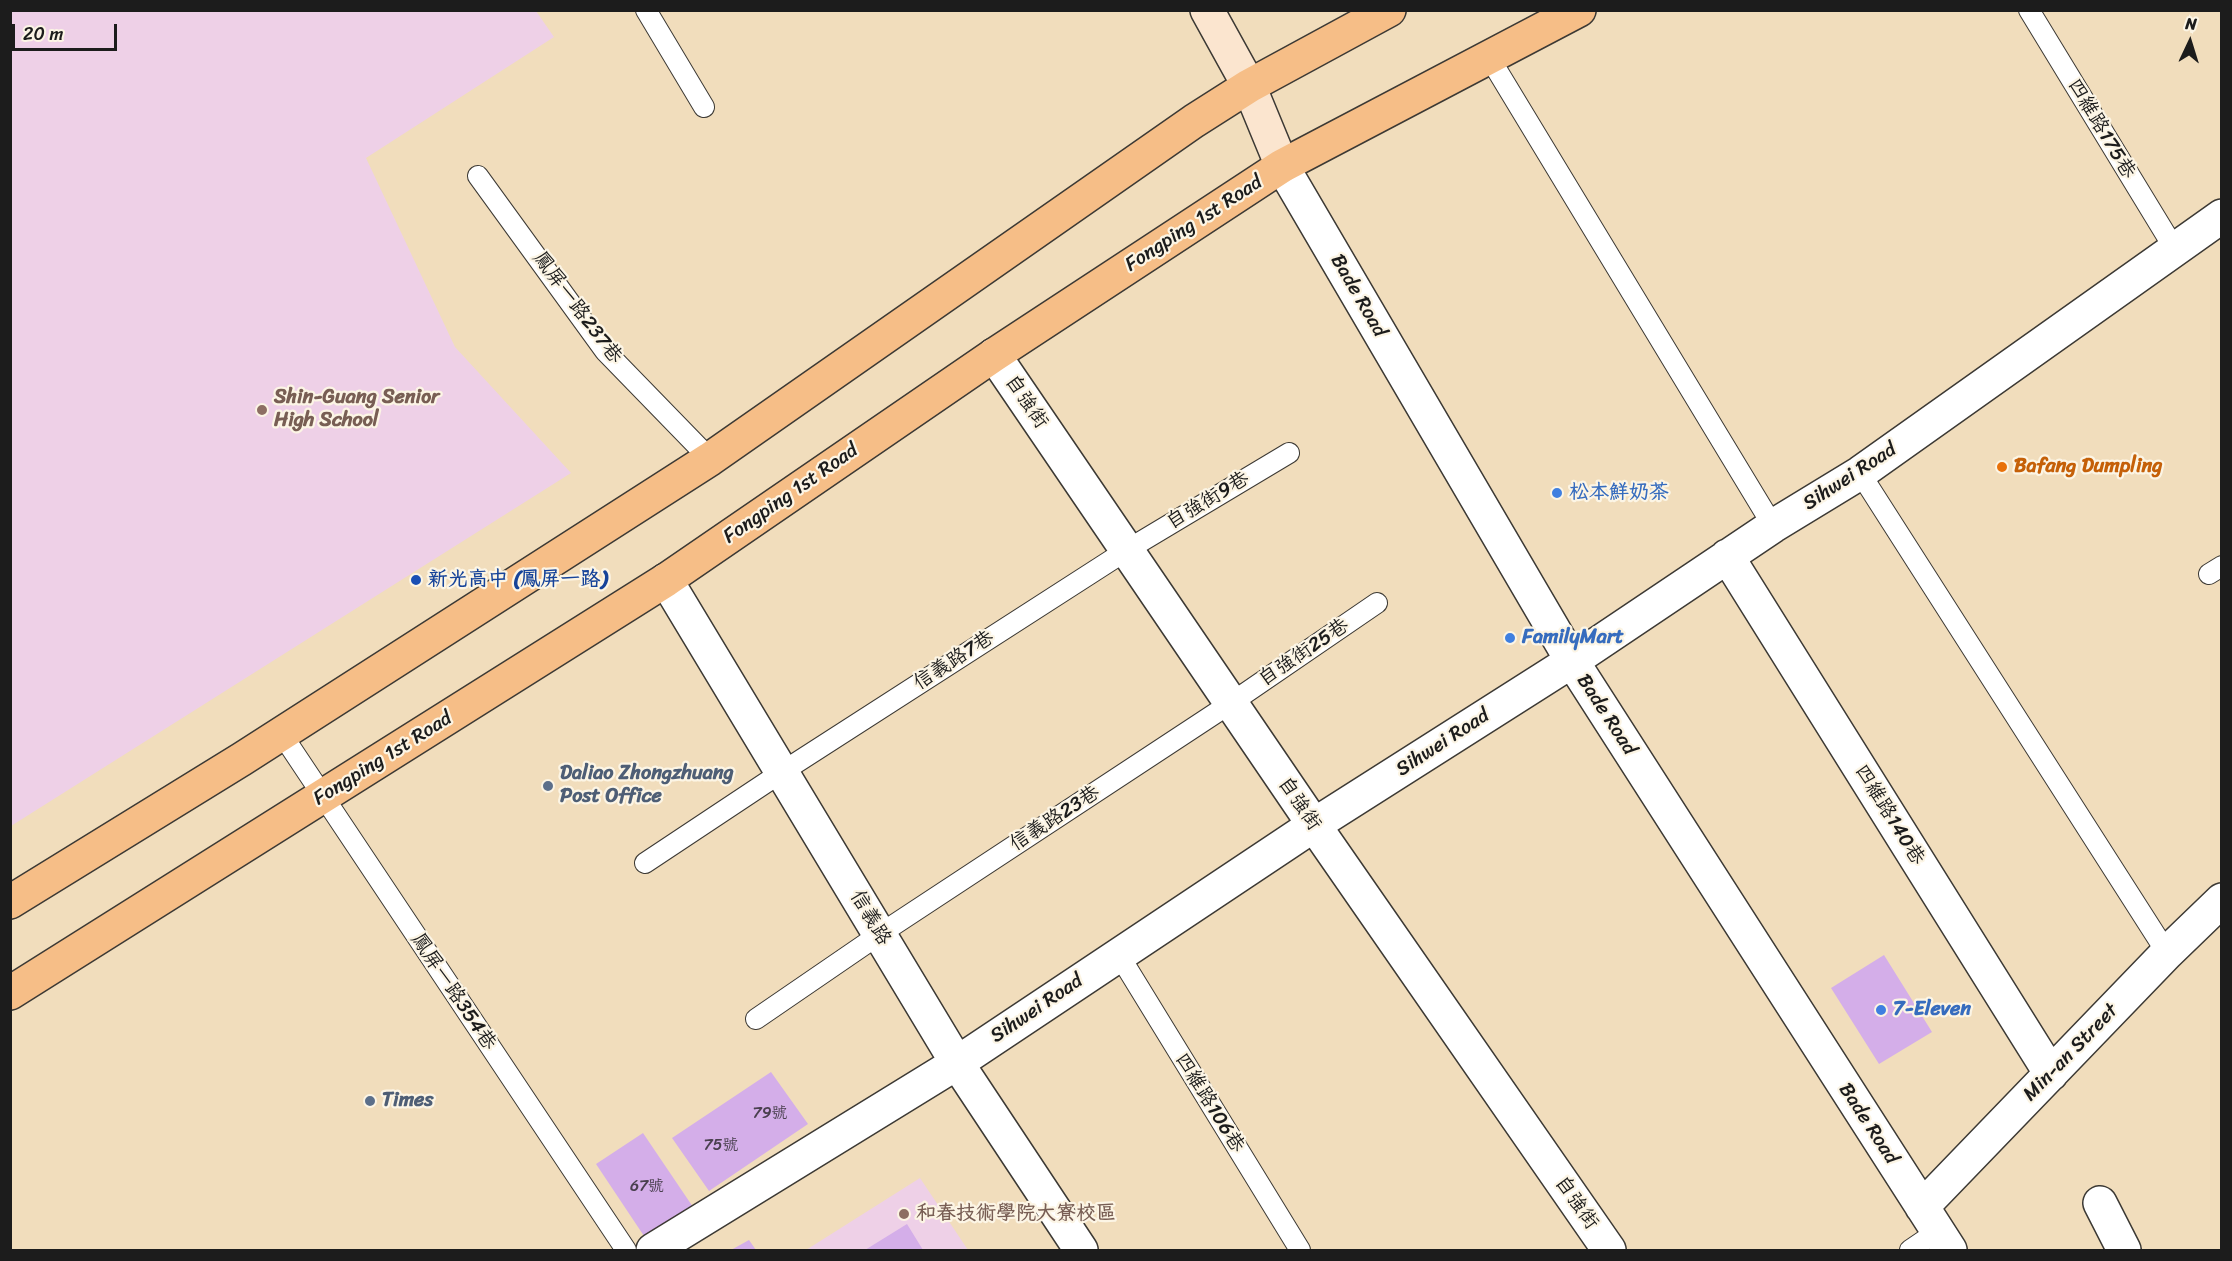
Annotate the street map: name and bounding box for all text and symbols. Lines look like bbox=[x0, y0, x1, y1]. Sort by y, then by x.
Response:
text: N bbox=[2185, 9, 2198, 38]
scale bar bbox=[15, 12, 120, 50]
north arrow bbox=[2160, 12, 2220, 72]
text: 20 m bbox=[23, 18, 63, 50]
street label: 四維路175巷 bbox=[2062, 75, 2140, 183]
street label: Fongping 1st Road bbox=[1121, 171, 1267, 277]
street label: 鳳屏一路237巷 bbox=[527, 247, 627, 369]
street label: Bade Road bbox=[1325, 250, 1391, 342]
street label: 自強街 bbox=[999, 370, 1053, 434]
place label: Shin-Guang Senior High School bbox=[274, 386, 439, 433]
marker: Shin-Guang Senior High School bbox=[255, 403, 269, 417]
street label: Sihwei Road bbox=[1799, 438, 1901, 516]
street label: Fongping 1st Road bbox=[719, 439, 863, 549]
place label: Bafang Dumpling bbox=[2014, 455, 2162, 479]
marker: Bafang Dumpling bbox=[1995, 460, 2009, 474]
street label: 自強街9巷 bbox=[1162, 467, 1254, 535]
place label: 松本鮮奶茶 bbox=[1569, 481, 1669, 505]
marker: 松本鮮奶茶 bbox=[1550, 486, 1564, 500]
place label: 新光高中 (鳳屏一路) bbox=[428, 568, 607, 592]
marker: 新光高中 (鳳屏一路) bbox=[409, 573, 423, 587]
street label: 自強街25巷 bbox=[1254, 614, 1354, 692]
street label: 信義路7巷 bbox=[909, 626, 999, 696]
place label: FamilyMart bbox=[1522, 626, 1624, 650]
marker: FamilyMart bbox=[1503, 631, 1517, 645]
street label: Bade Road bbox=[1571, 670, 1641, 760]
street label: Sihwei Road bbox=[1392, 704, 1494, 782]
street label: Fongping 1st Road bbox=[309, 707, 457, 811]
street label: 四維路140巷 bbox=[1849, 760, 1929, 870]
place label: Daliao Zhongzhuang Post Office bbox=[560, 762, 734, 809]
street label: 自強街 bbox=[1272, 772, 1326, 836]
marker: Daliao Zhongzhuang Post Office bbox=[541, 779, 555, 793]
street label: 信義路23巷 bbox=[1005, 781, 1105, 857]
street label: 信義路 bbox=[844, 886, 896, 950]
street label: 鳳屏一路354巷 bbox=[405, 929, 501, 1055]
street label: Sihwei Road bbox=[986, 969, 1088, 1049]
place label: 7-Eleven bbox=[1893, 998, 1971, 1022]
street label: Min-an Street bbox=[2019, 999, 2123, 1107]
marker: 7-Eleven bbox=[1874, 1003, 1888, 1017]
street label: 四維路106巷 bbox=[1169, 1049, 1249, 1157]
street label: Bade Road bbox=[1833, 1079, 1903, 1169]
place label: Times bbox=[382, 1089, 433, 1113]
marker: Times bbox=[363, 1094, 377, 1108]
house number: 79號 bbox=[753, 1104, 787, 1124]
house number: 75號 bbox=[704, 1136, 738, 1156]
street label: 自強街 bbox=[1549, 1172, 1603, 1234]
house number: 67號 bbox=[630, 1177, 664, 1197]
place label: 和春技術學院大寮校區 bbox=[916, 1202, 1116, 1226]
marker: 和春技術學院大寮校區 bbox=[897, 1207, 911, 1221]

